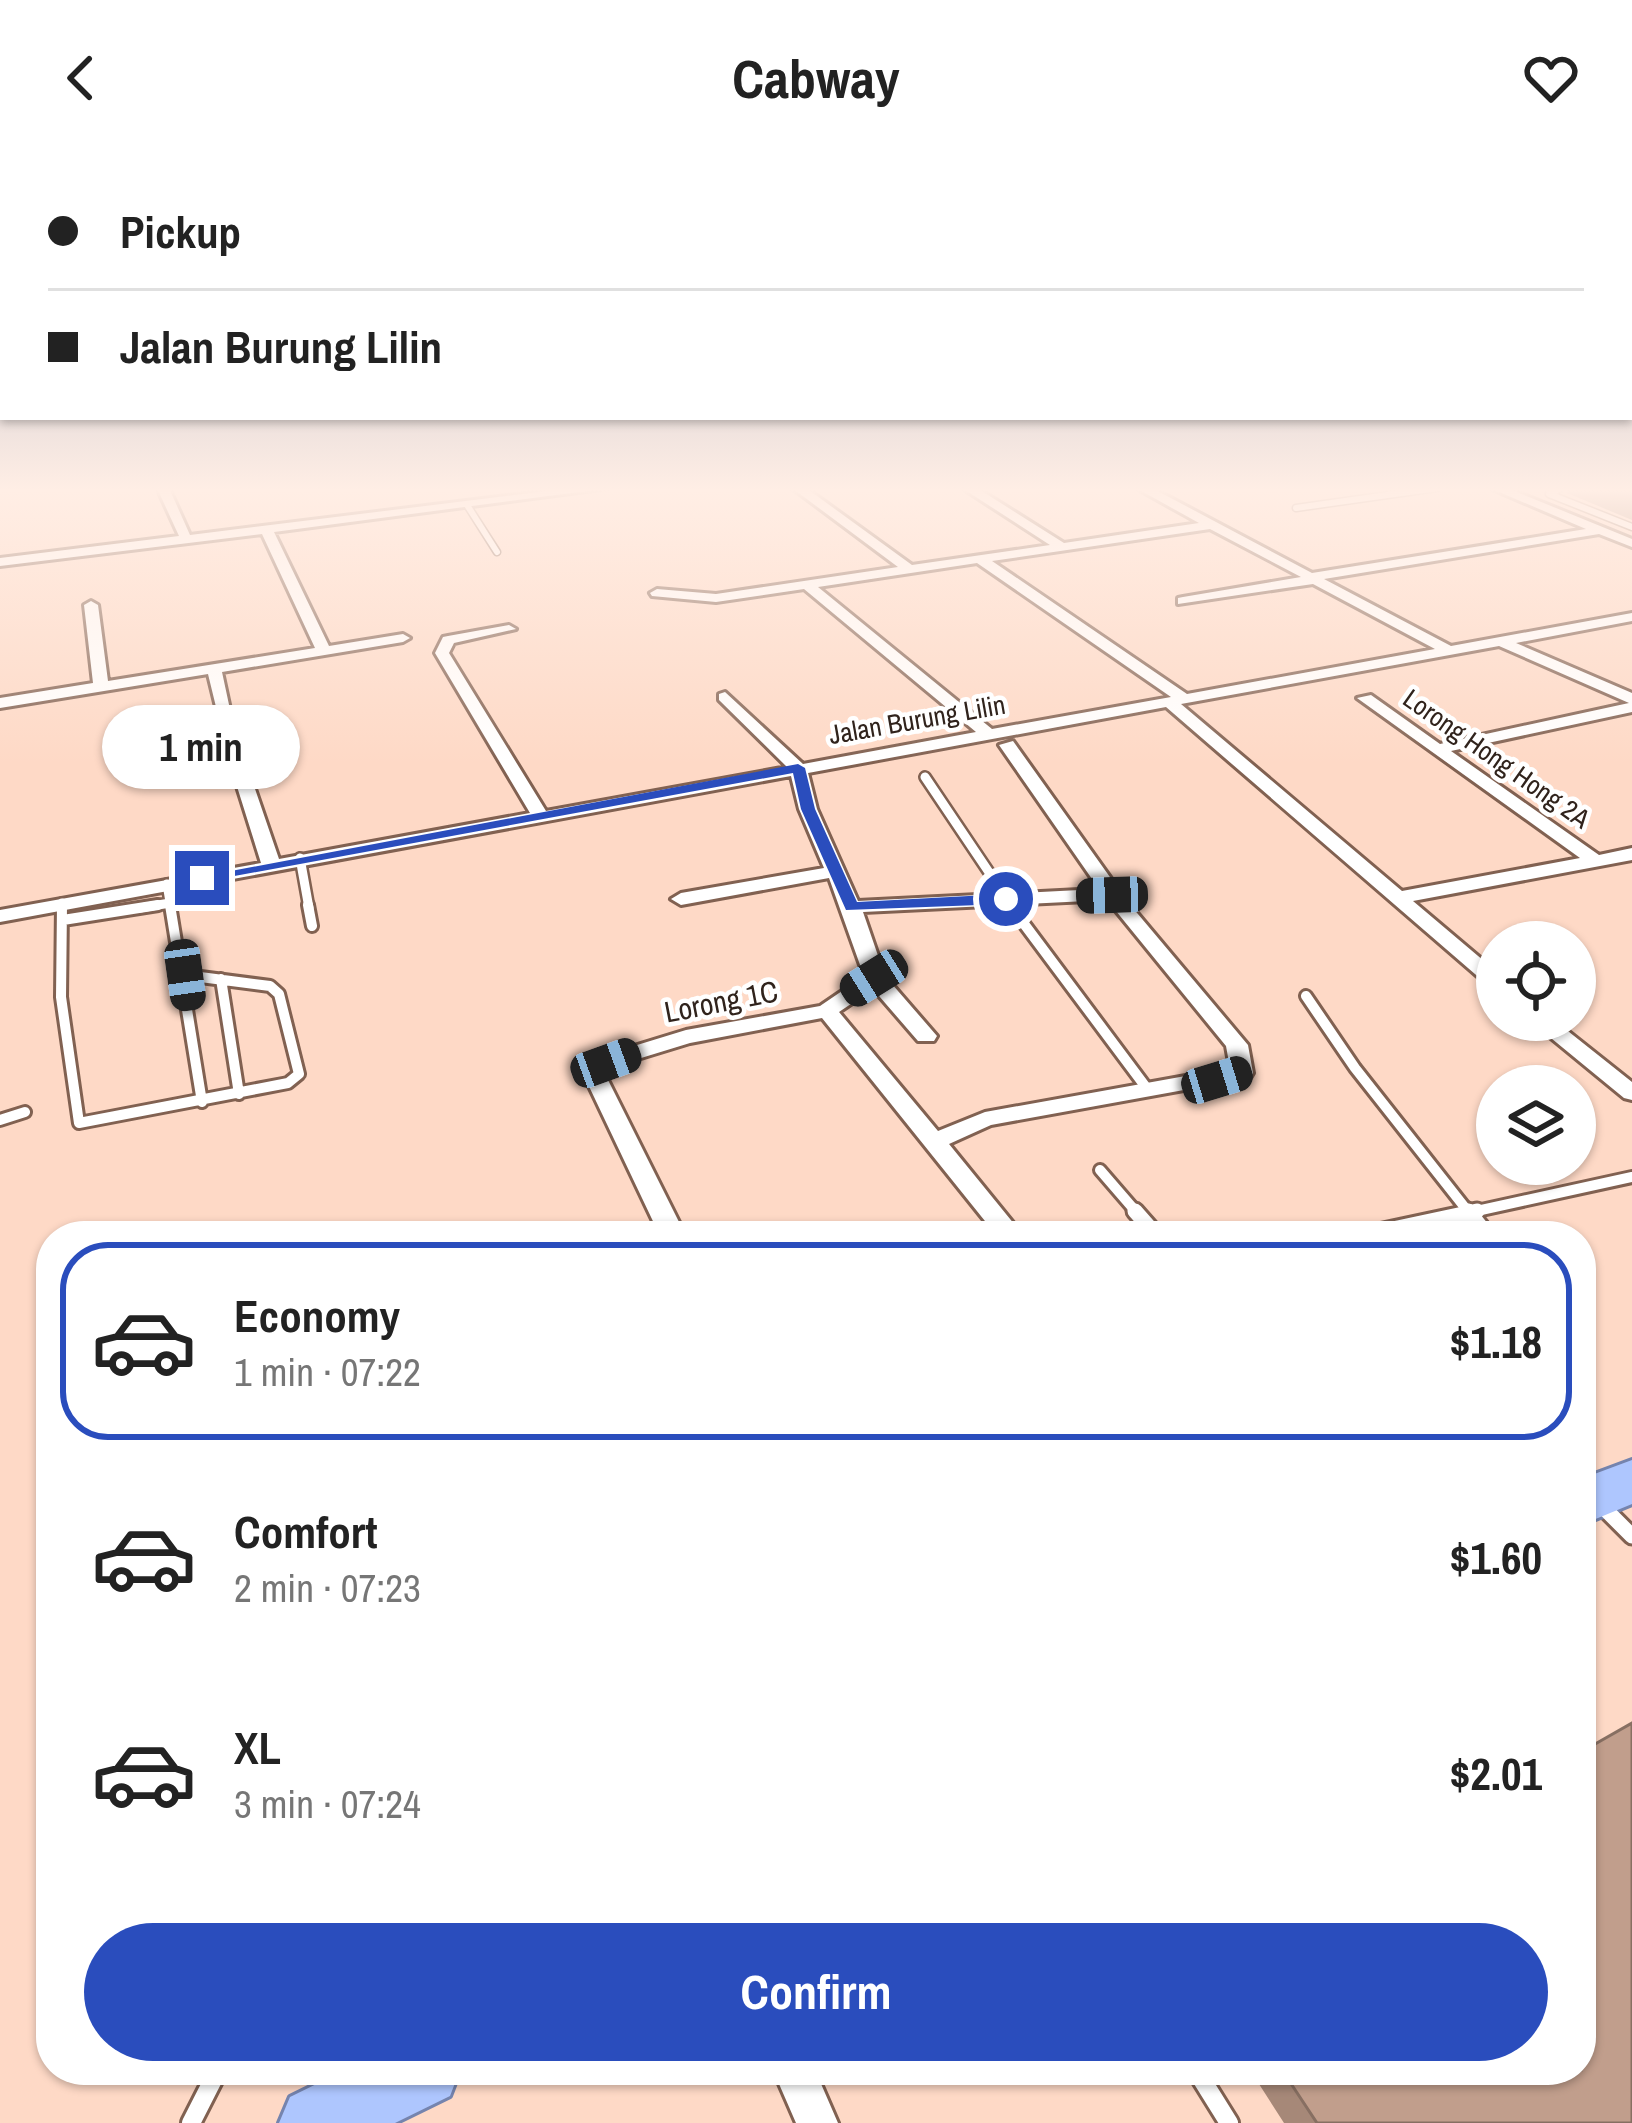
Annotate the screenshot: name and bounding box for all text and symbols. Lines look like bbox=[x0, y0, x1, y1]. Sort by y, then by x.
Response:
text: Cabway bbox=[732, 42, 900, 115]
icon: back bbox=[48, 45, 114, 111]
icon: heart bbox=[1518, 45, 1584, 111]
text: Pickup bbox=[120, 201, 241, 262]
text: Jalan Burung Lilin bbox=[120, 316, 442, 377]
street label: Lorong Hong Hong 2A bbox=[1396, 680, 1598, 836]
street label: Jalan Burung Lilin bbox=[826, 686, 1008, 752]
callout: 1 min bbox=[103, 704, 301, 788]
text: 1 min bbox=[159, 721, 243, 773]
route end bbox=[175, 851, 229, 905]
route start bbox=[979, 872, 1033, 926]
car bbox=[1075, 876, 1149, 914]
map controls bbox=[1476, 921, 1596, 1185]
button: locate bbox=[1476, 921, 1596, 1041]
car bbox=[162, 937, 208, 1013]
car bbox=[834, 944, 914, 1012]
street label: Lorong 1C bbox=[661, 970, 781, 1032]
car bbox=[566, 1034, 646, 1092]
car bbox=[1177, 1052, 1257, 1108]
button: layers bbox=[1476, 1065, 1596, 1185]
text: Economy bbox=[234, 1285, 400, 1346]
icon: car bbox=[90, 1287, 198, 1395]
text: $1.18 bbox=[1450, 1311, 1542, 1372]
text: 1 min · 07:22 bbox=[234, 1346, 421, 1398]
text: Comfort bbox=[234, 1501, 377, 1562]
icon: car bbox=[90, 1503, 198, 1611]
text: $1.60 bbox=[1450, 1527, 1542, 1588]
text: 2 min · 07:23 bbox=[234, 1562, 421, 1614]
text: XL bbox=[234, 1717, 281, 1778]
icon: car bbox=[90, 1719, 198, 1827]
text: $2.01 bbox=[1450, 1743, 1542, 1804]
text: 3 min · 07:24 bbox=[234, 1778, 421, 1830]
button: Confirm bbox=[84, 1923, 1548, 2061]

